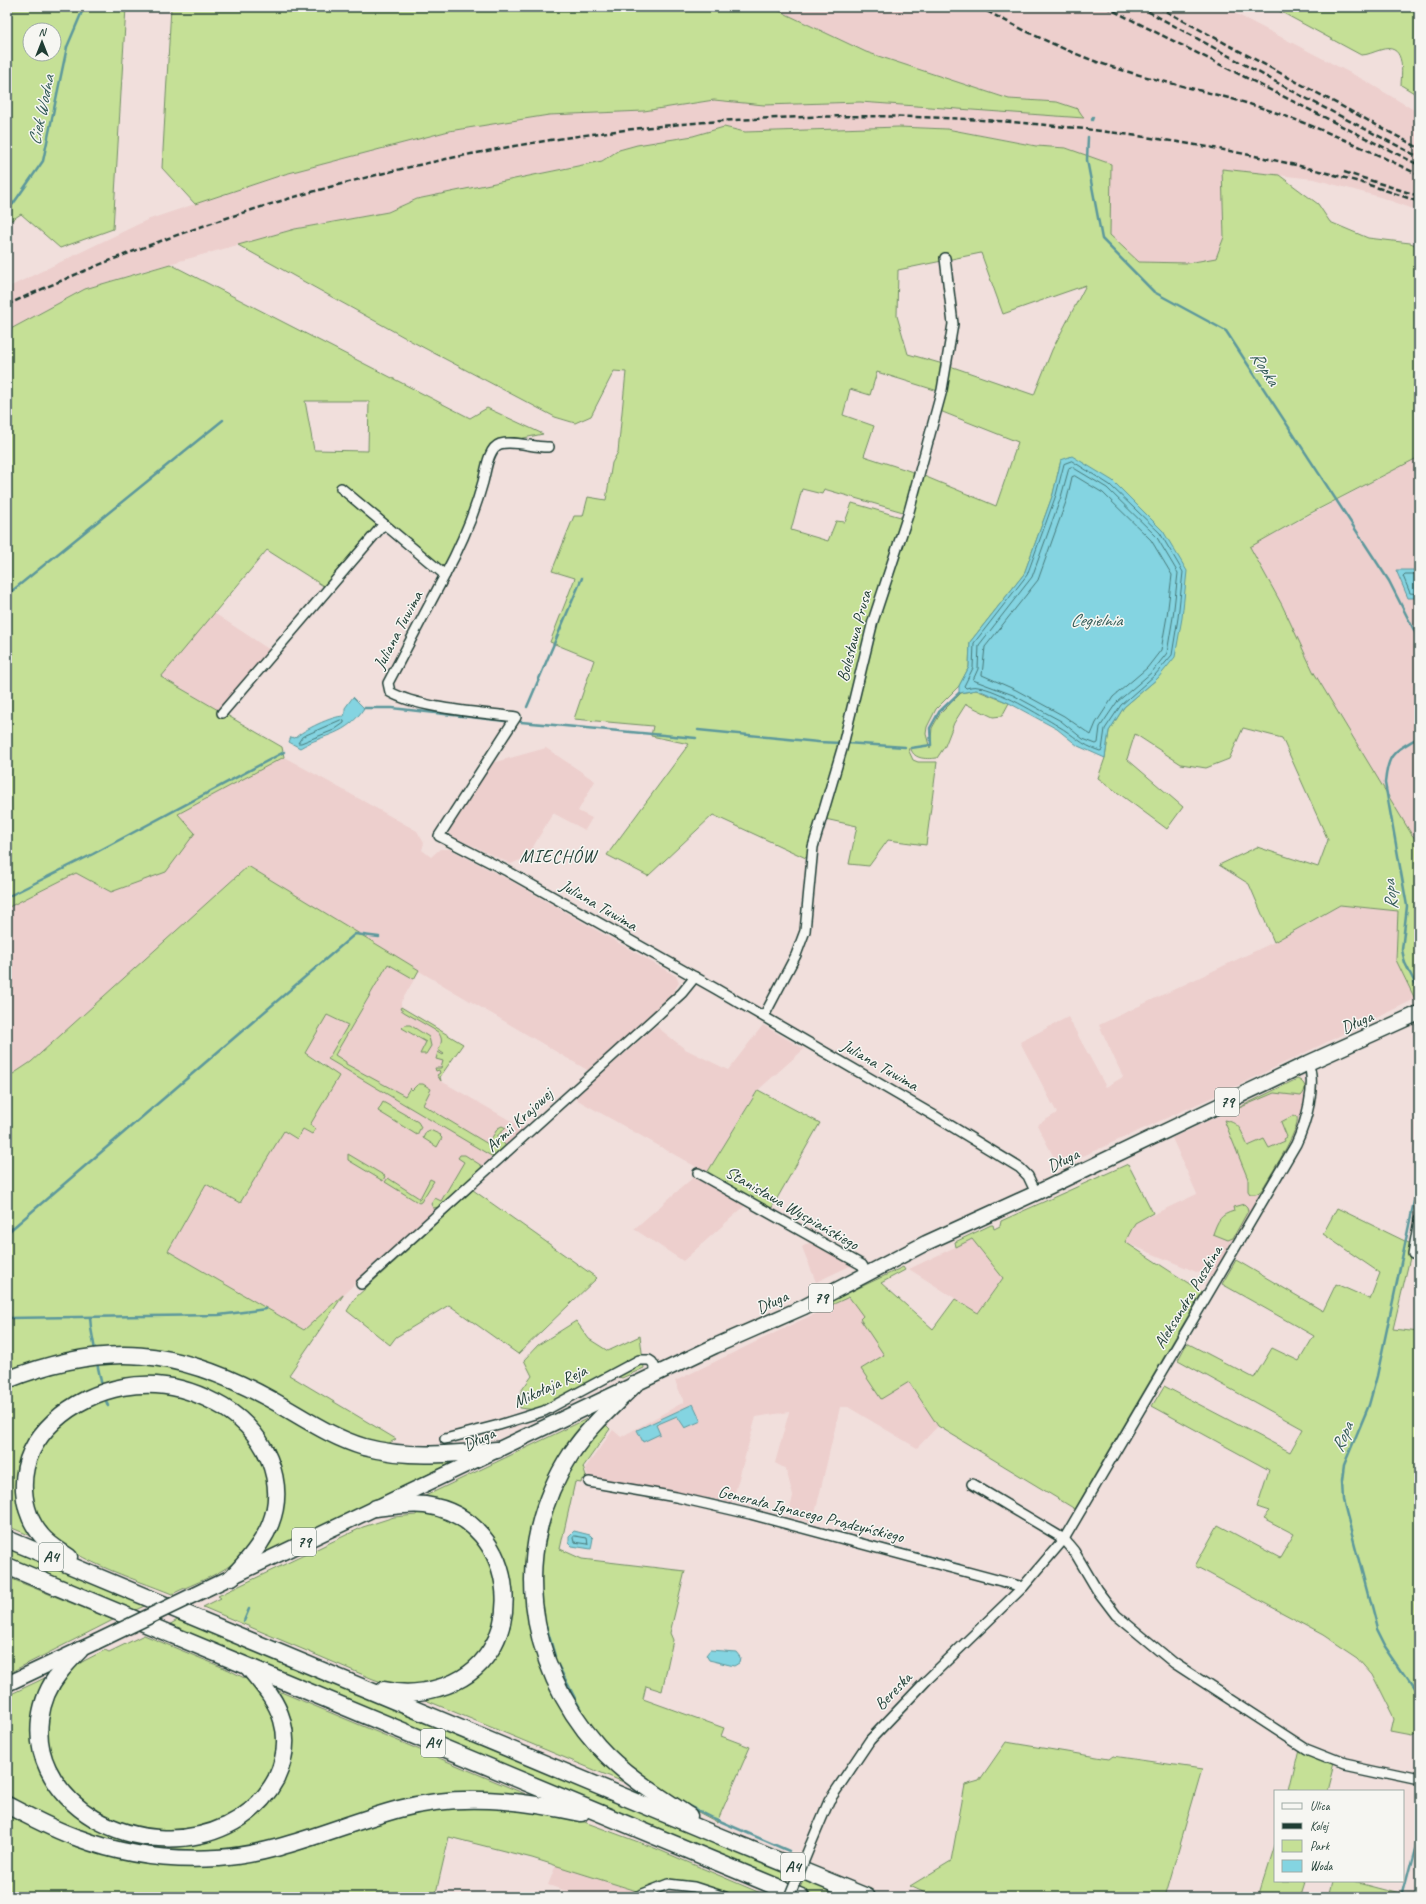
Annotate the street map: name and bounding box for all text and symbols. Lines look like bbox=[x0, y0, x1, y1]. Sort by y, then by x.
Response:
north arrow bbox=[22, 22, 62, 62]
text: N bbox=[39, 25, 48, 39]
water label: Ciek Wodna bbox=[23, 71, 60, 147]
water label: Ropka bbox=[1246, 347, 1285, 391]
street label: Juliana Tuwima bbox=[368, 586, 428, 673]
street label: Bolesława Prusa bbox=[832, 587, 877, 684]
water label: Cegielnia bbox=[1070, 609, 1124, 631]
district label: MIECHÓW bbox=[519, 845, 599, 867]
street label: Juliana Tuwima bbox=[556, 874, 643, 936]
water label: Ropa bbox=[1377, 877, 1403, 911]
street label: Długa bbox=[1338, 1005, 1377, 1038]
street label: Juliana Tuwima bbox=[837, 1034, 924, 1096]
street label: Armii Krajowej bbox=[481, 1082, 559, 1156]
road number: 79 bbox=[1215, 1088, 1239, 1116]
street label: Długa bbox=[1044, 1143, 1083, 1177]
street label: Stanisława Wyspiańskiego bbox=[722, 1161, 863, 1255]
street label: Aleksandra Puszkina bbox=[1149, 1240, 1228, 1352]
road number: 79 bbox=[809, 1284, 833, 1312]
street label: Długa bbox=[753, 1285, 792, 1318]
street label: Mikołaja Reja bbox=[510, 1359, 592, 1412]
water label: Ropa bbox=[1326, 1417, 1359, 1455]
street label: Długa bbox=[460, 1422, 499, 1455]
street label: Generała Ignacego Prądzyńskiego bbox=[716, 1481, 907, 1547]
road number: 79 bbox=[292, 1528, 316, 1556]
road number: A4 bbox=[39, 1543, 63, 1571]
street label: Bereska bbox=[870, 1666, 918, 1714]
road number: A4 bbox=[421, 1729, 445, 1757]
legend bbox=[1274, 1790, 1404, 1882]
text: Ulica bbox=[1310, 1798, 1331, 1814]
text: Kolej bbox=[1310, 1818, 1330, 1834]
text: Park bbox=[1310, 1838, 1331, 1854]
road number: A4 bbox=[781, 1853, 805, 1881]
text: Woda bbox=[1310, 1858, 1334, 1874]

